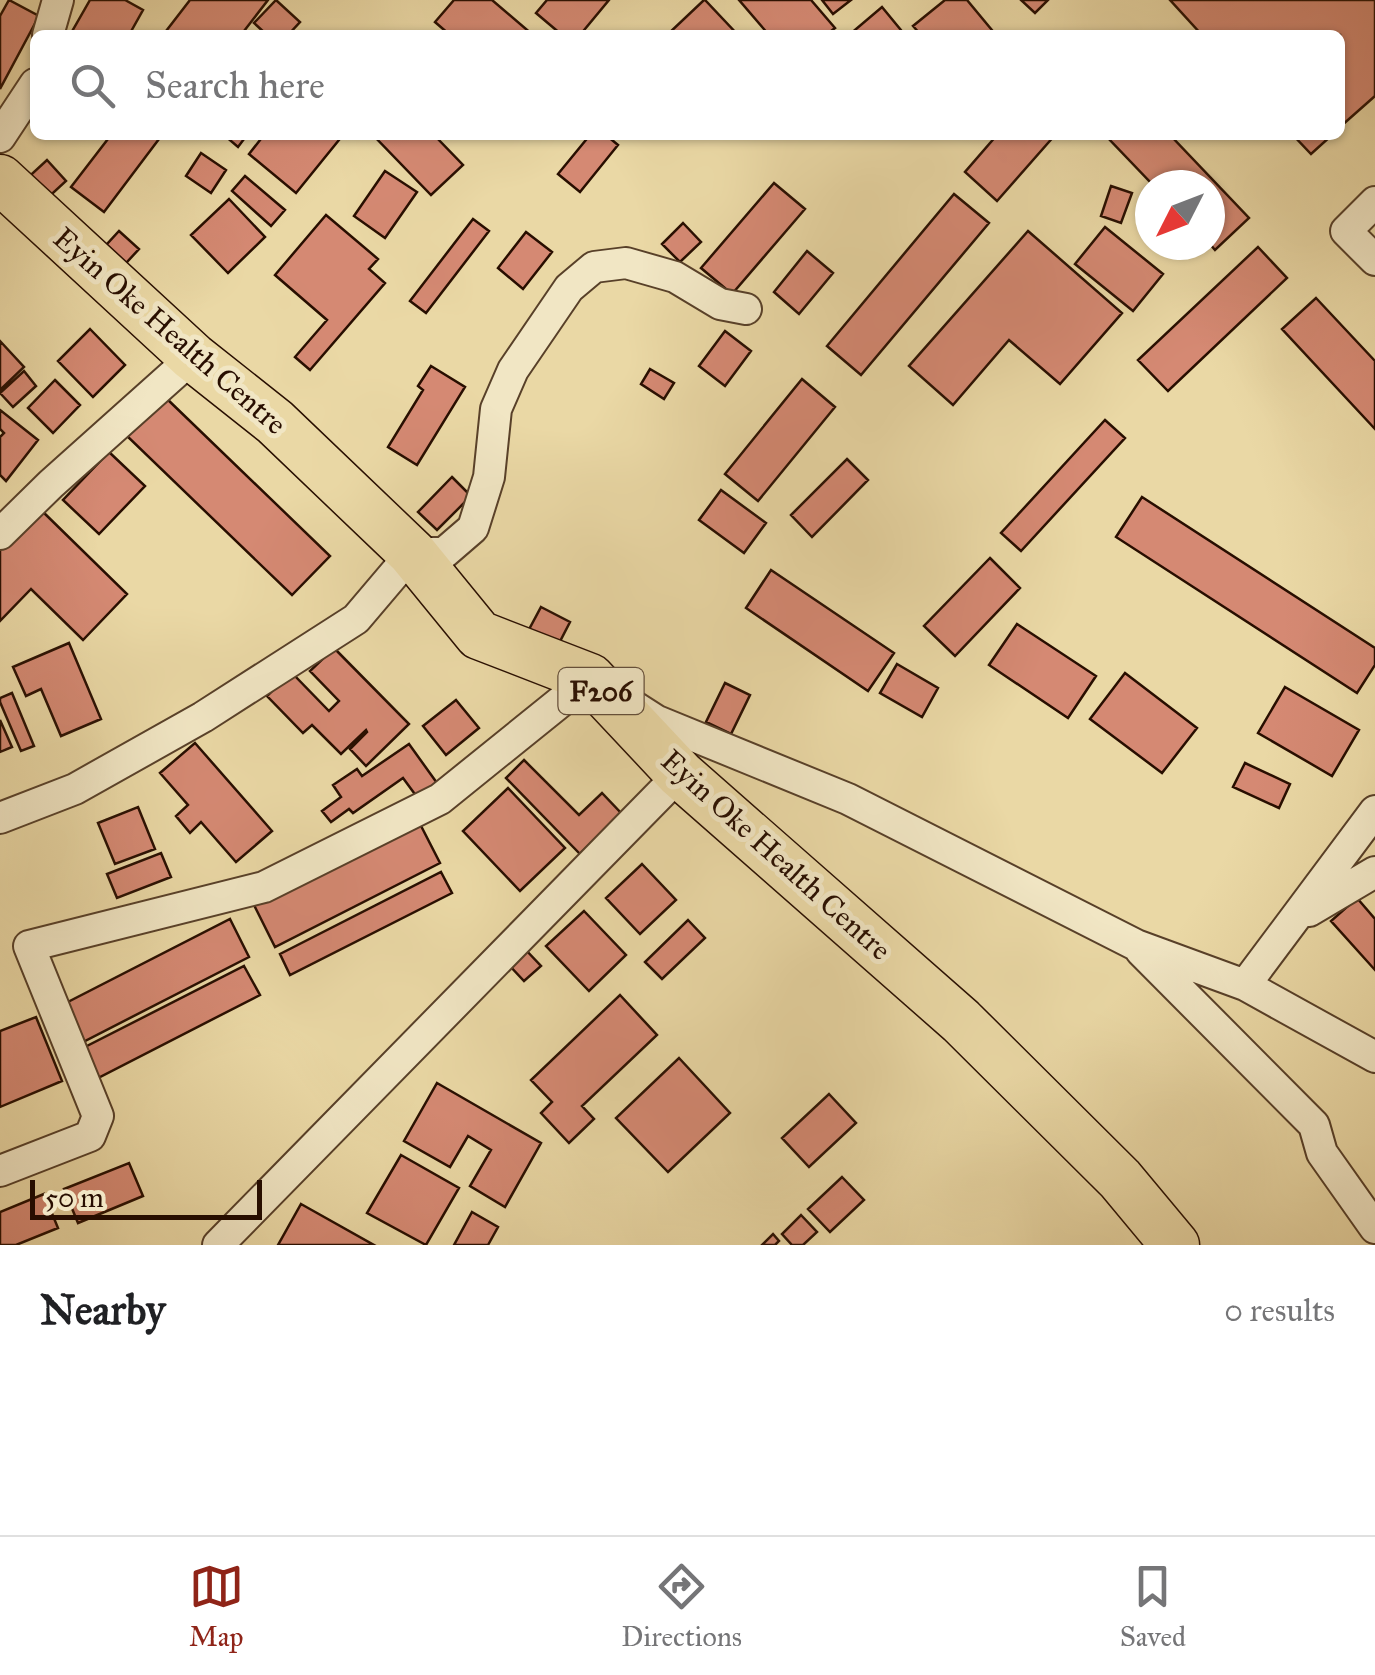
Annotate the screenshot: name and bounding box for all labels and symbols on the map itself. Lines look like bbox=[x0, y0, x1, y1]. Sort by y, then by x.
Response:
north arrow bbox=[1135, 170, 1225, 260]
street label: Eyin Oke Health Centre bbox=[46, 220, 294, 442]
road number: F206 bbox=[558, 668, 644, 714]
street label: Eyin Oke Health Centre bbox=[654, 742, 898, 968]
scale bar bbox=[30, 1175, 262, 1220]

